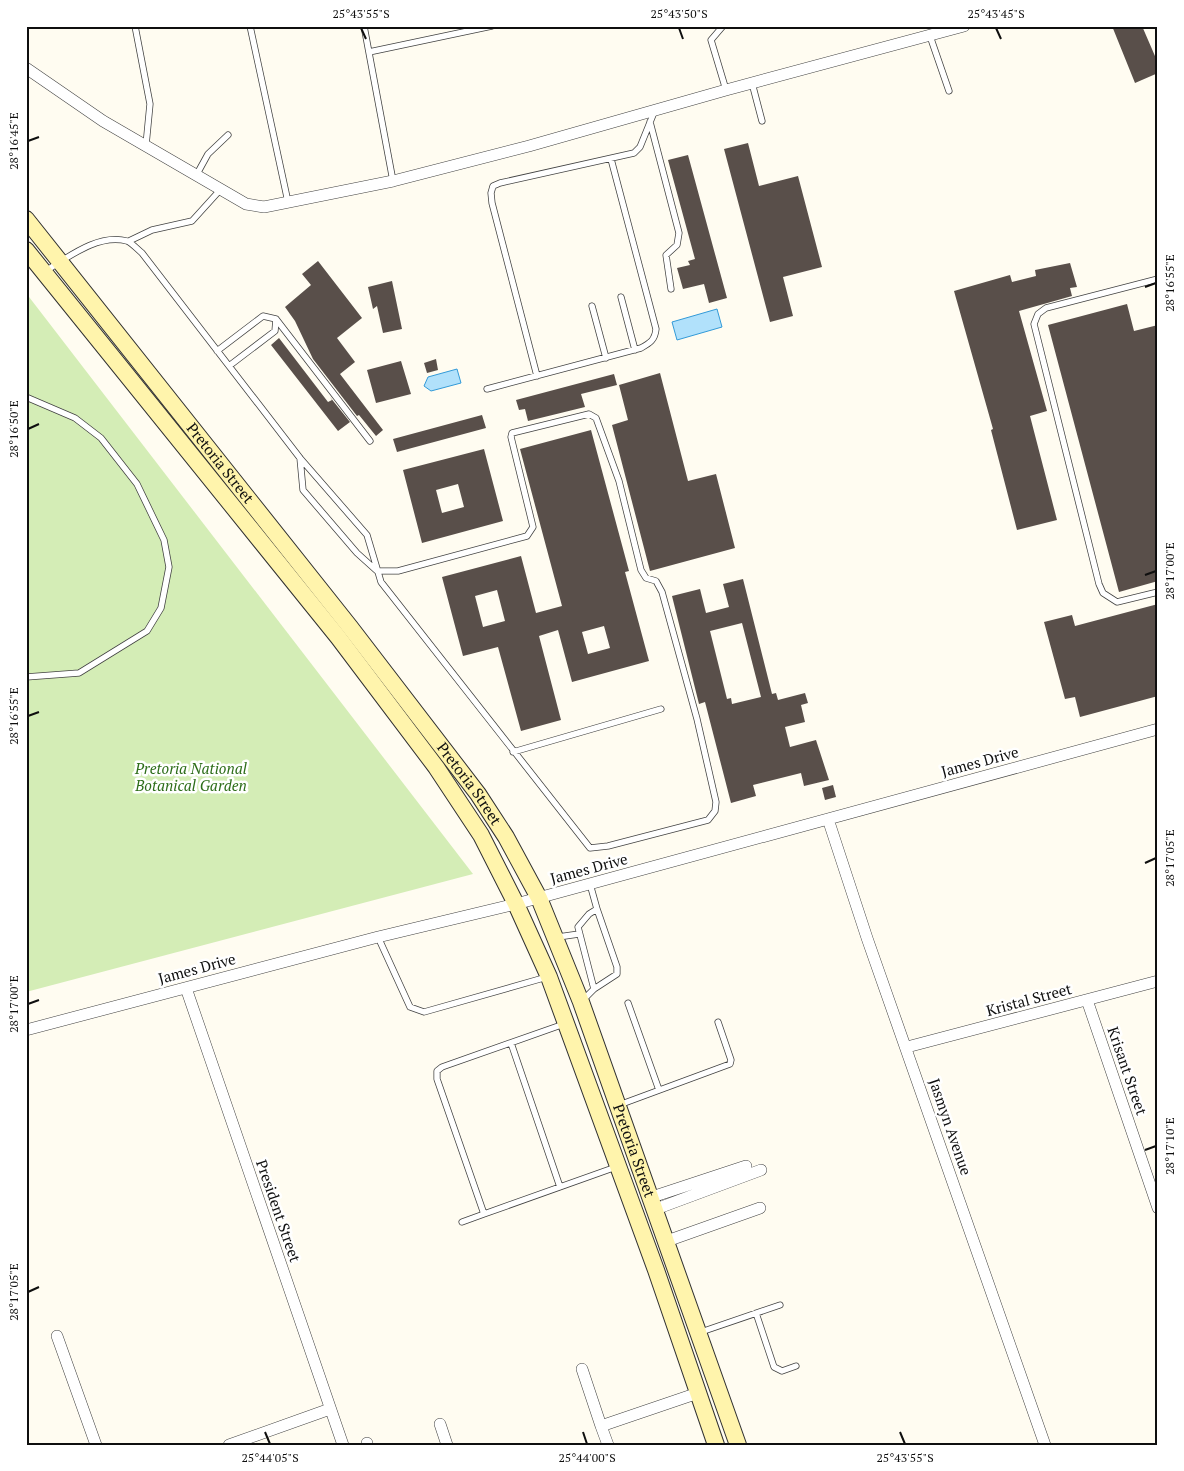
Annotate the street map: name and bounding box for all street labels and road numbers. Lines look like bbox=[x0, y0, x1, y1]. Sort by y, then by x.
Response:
street label: Pretoria Street bbox=[183, 418, 259, 508]
street label: Pretoria Street bbox=[433, 738, 507, 829]
street label: James Drive bbox=[939, 741, 1021, 781]
street label: James Drive bbox=[548, 848, 630, 888]
street label: James Drive bbox=[156, 948, 238, 988]
street label: Kristal Street bbox=[984, 978, 1074, 1020]
street label: Krisant Street bbox=[1103, 1024, 1153, 1118]
street label: Jasmyn Avenue bbox=[925, 1076, 977, 1178]
street label: Pretoria Street bbox=[609, 1101, 661, 1200]
street label: President Street bbox=[252, 1157, 306, 1265]

